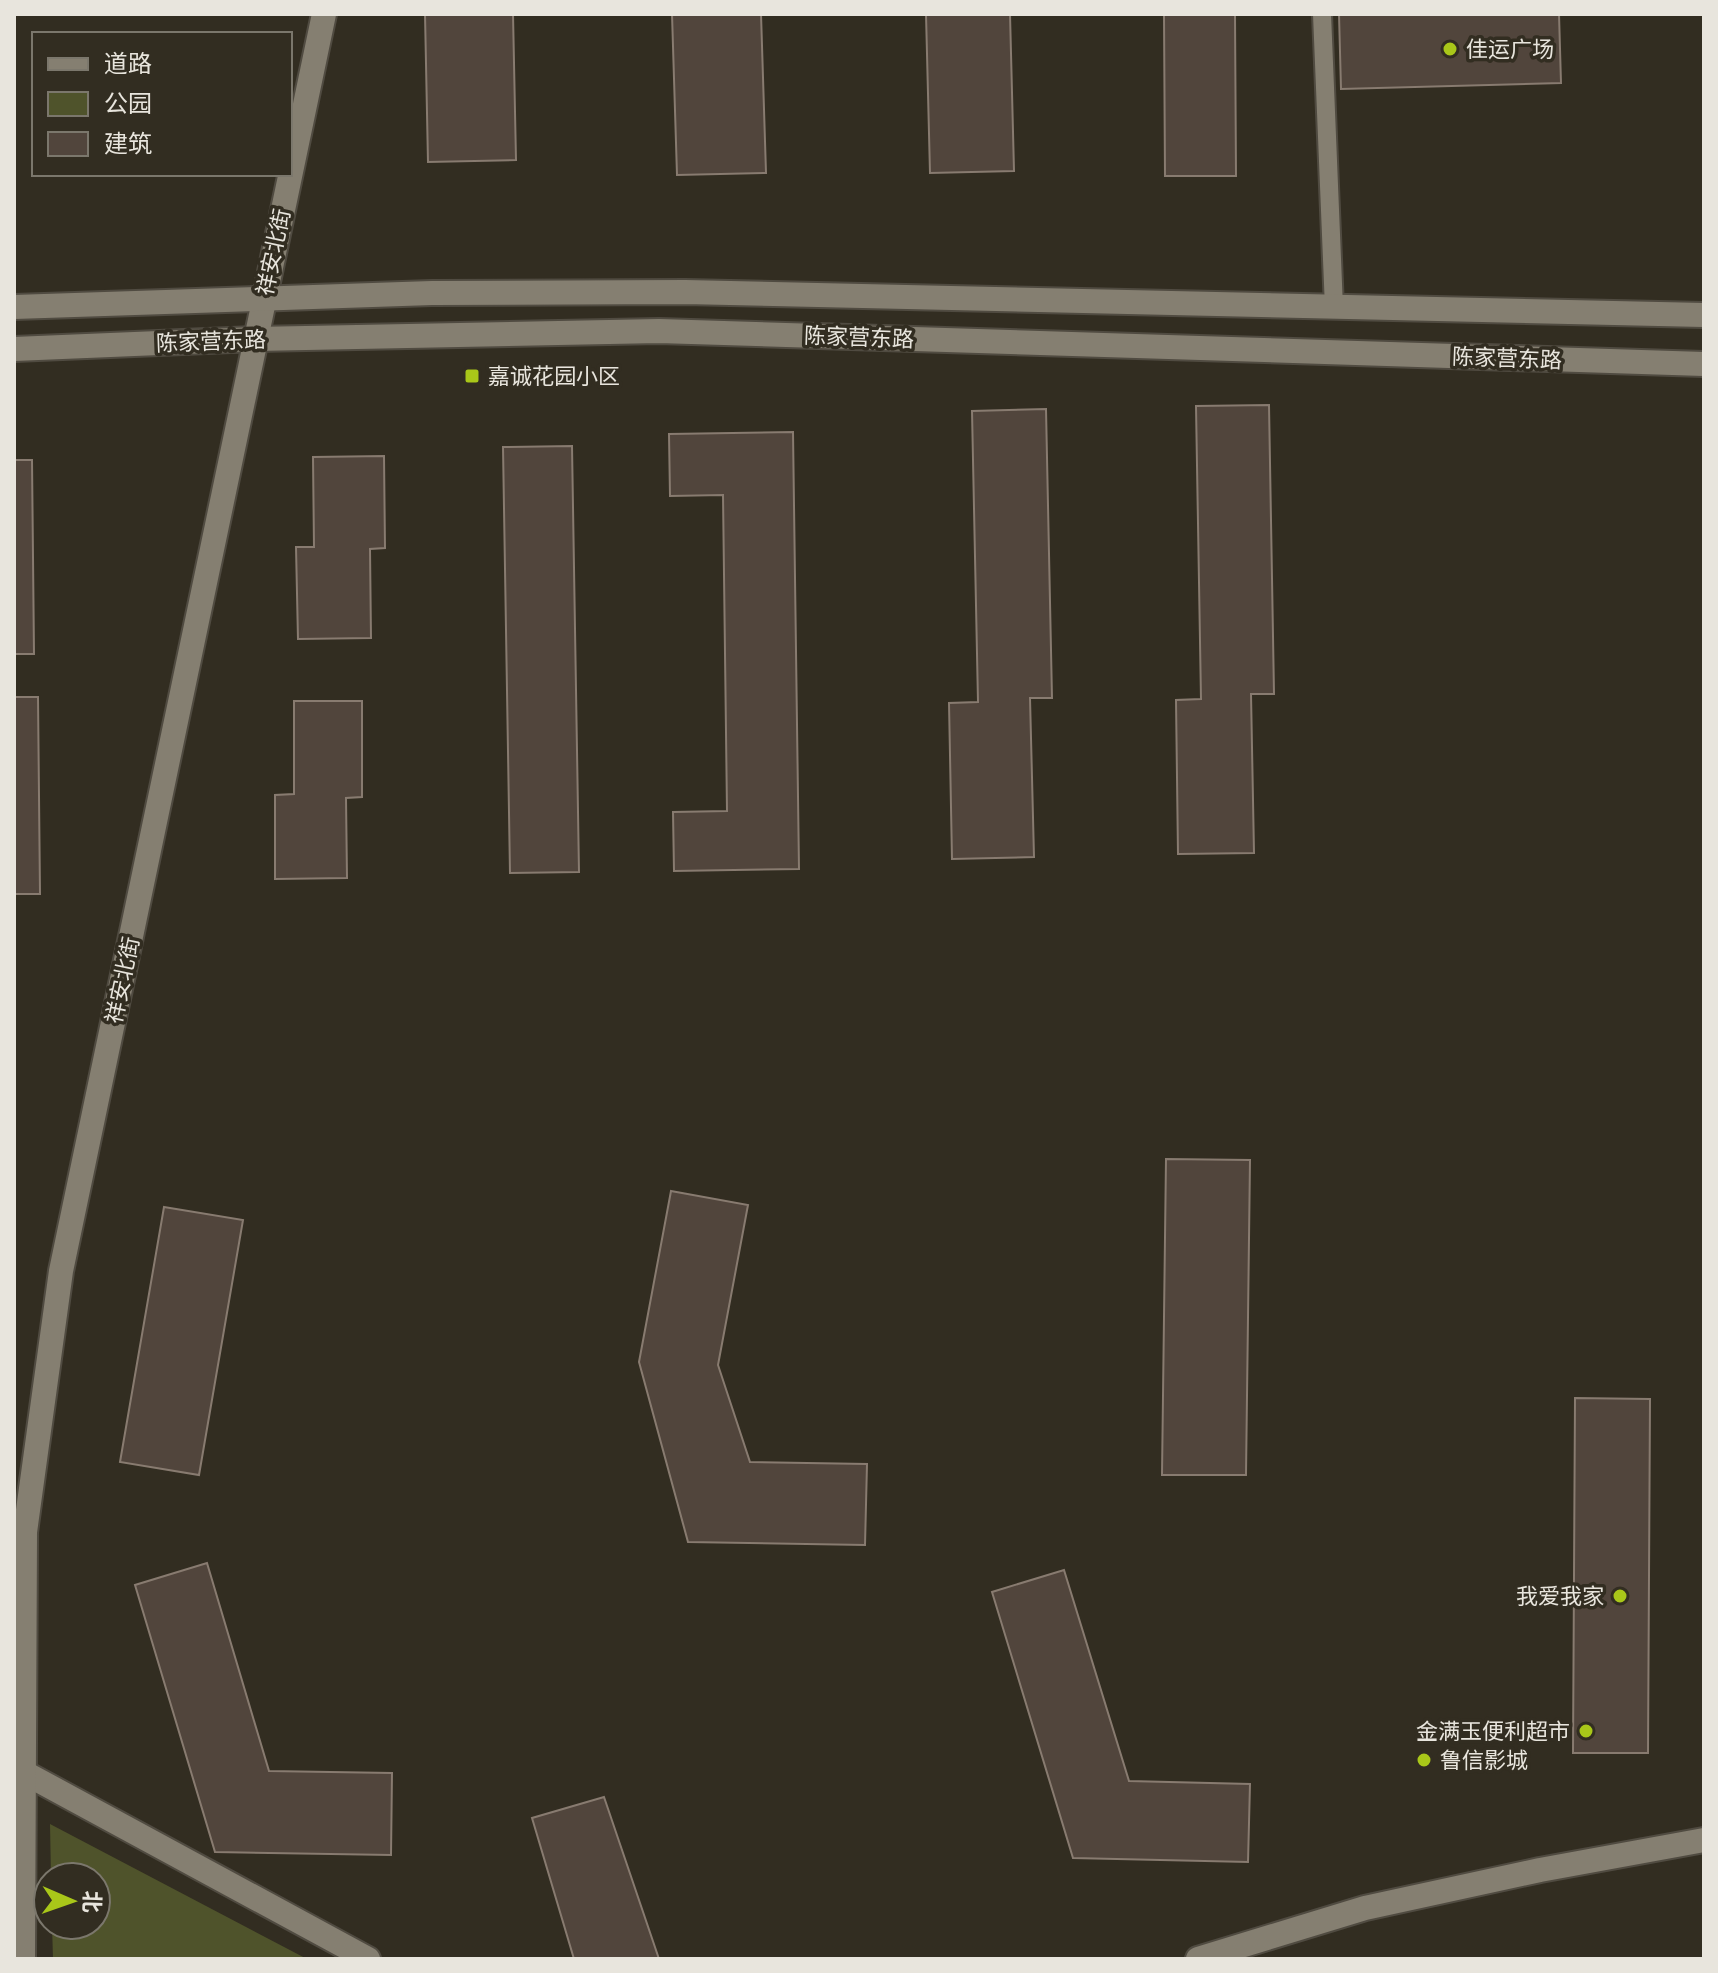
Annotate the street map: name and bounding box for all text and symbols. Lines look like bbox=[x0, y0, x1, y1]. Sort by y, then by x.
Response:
legend bbox=[32, 32, 292, 176]
place label: 佳运广场 bbox=[1466, 35, 1554, 61]
marker: 佳运广场 bbox=[1441, 40, 1459, 58]
text: 道路 bbox=[104, 48, 152, 77]
text: 公园 bbox=[104, 88, 152, 117]
text: 建筑 bbox=[104, 128, 152, 157]
street label: 祥安北街 bbox=[250, 206, 294, 298]
street label: 陈家营东路 bbox=[804, 321, 914, 351]
street label: 陈家营东路 bbox=[156, 325, 266, 355]
street label: 陈家营东路 bbox=[1452, 342, 1562, 372]
place label: 嘉诚花园小区 bbox=[488, 362, 620, 388]
marker: 嘉诚花园小区 bbox=[463, 367, 481, 385]
street label: 祥安北街 bbox=[99, 934, 143, 1026]
place label: 我爱我家 bbox=[1516, 1582, 1604, 1608]
marker: 我爱我家 bbox=[1611, 1587, 1629, 1605]
place label: 金满玉便利超市 bbox=[1416, 1717, 1570, 1743]
marker: 金满玉便利超市 bbox=[1577, 1722, 1595, 1740]
place label: 鲁信影城 bbox=[1440, 1746, 1528, 1772]
marker: 鲁信影城 bbox=[1415, 1751, 1433, 1769]
north arrow bbox=[32, 1861, 112, 1941]
text: 北 bbox=[80, 1890, 106, 1913]

